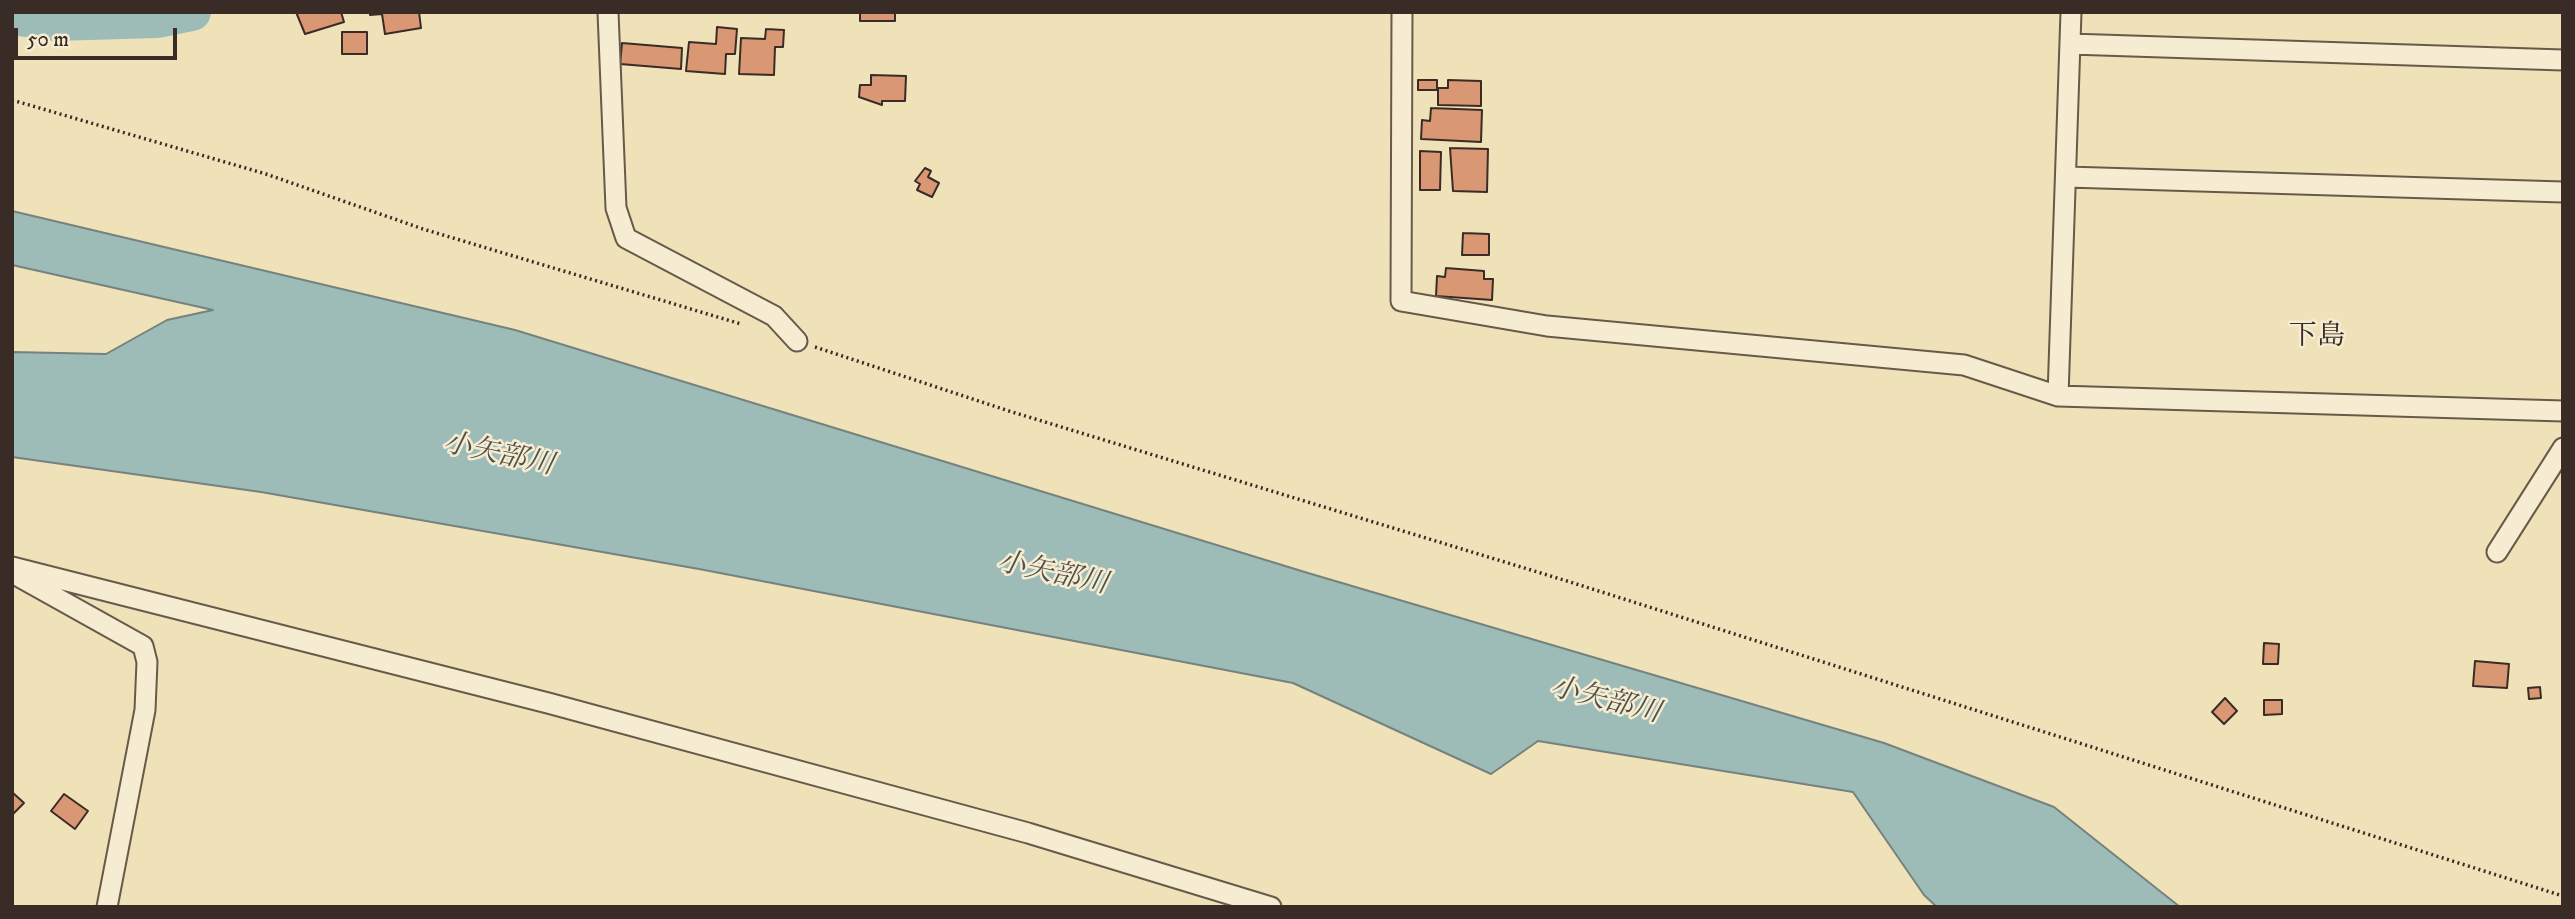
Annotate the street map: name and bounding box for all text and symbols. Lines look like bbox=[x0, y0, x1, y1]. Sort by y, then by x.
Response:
scale bar bbox=[18, 14, 180, 58]
text: 50 m bbox=[27, 27, 69, 53]
district label: 下島 bbox=[2289, 321, 2345, 355]
water label: 小矢部川 bbox=[440, 428, 556, 484]
water label: 小矢部川 bbox=[994, 547, 1110, 603]
water label: 小矢部川 bbox=[1547, 672, 1663, 732]

